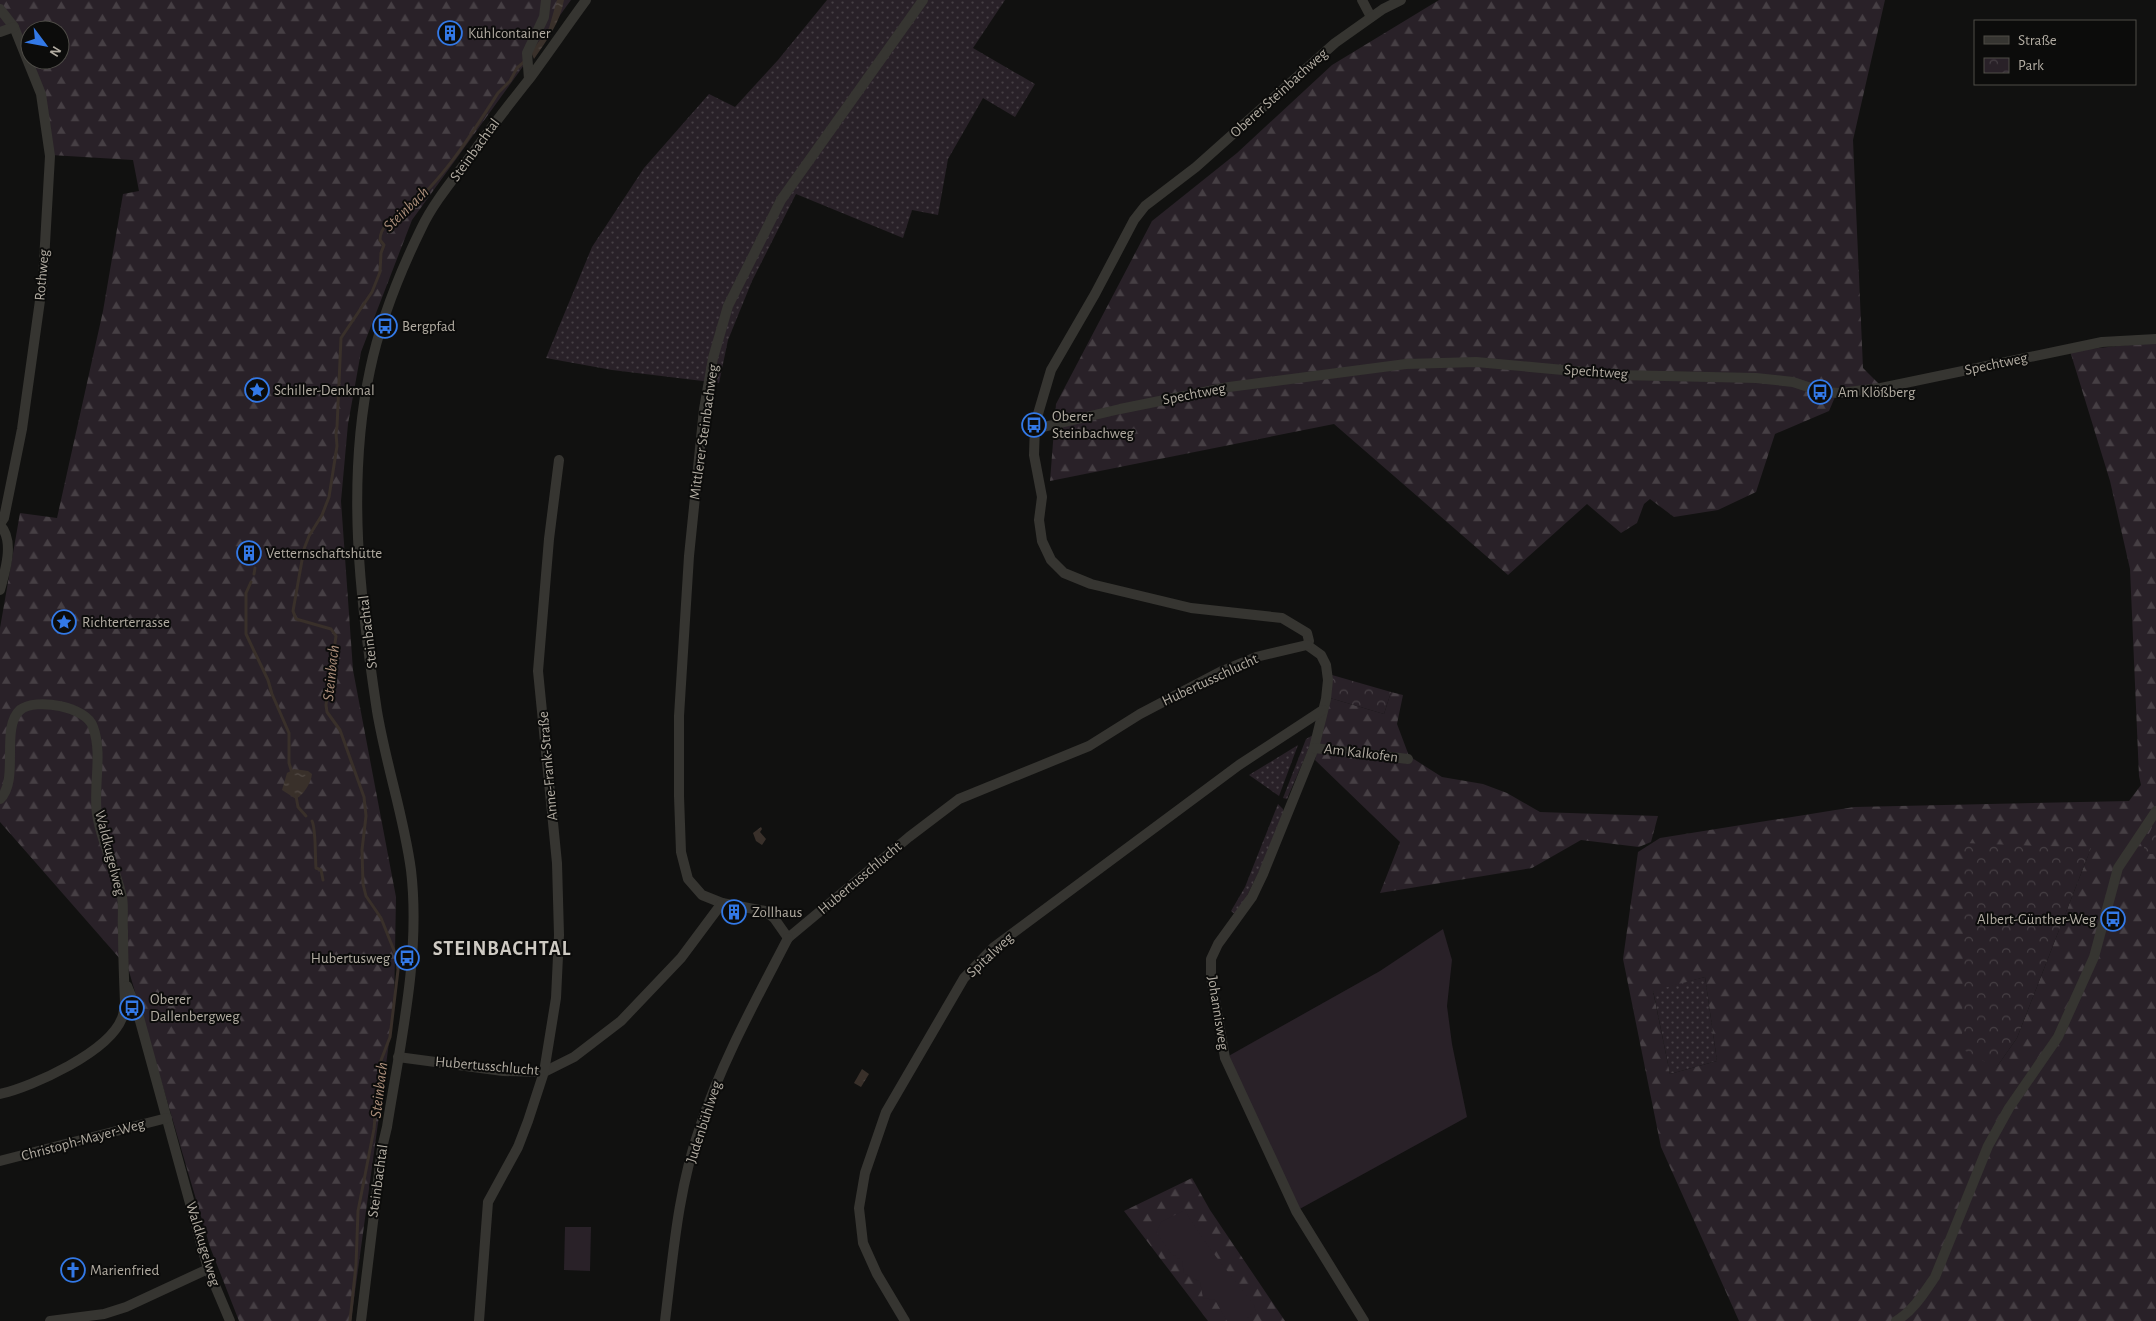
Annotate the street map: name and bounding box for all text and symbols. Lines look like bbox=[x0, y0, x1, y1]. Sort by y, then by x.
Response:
north arrow bbox=[20, 20, 70, 70]
building icon: Kühlcontainer bbox=[437, 20, 463, 46]
legend bbox=[1974, 20, 2136, 85]
place label: Kühlcontainer bbox=[468, 26, 551, 41]
text: Straße bbox=[2018, 33, 2057, 48]
text: N bbox=[47, 44, 64, 59]
street label: Oberer Steinbachweg bbox=[1228, 45, 1331, 140]
text: Park bbox=[2018, 58, 2044, 73]
street label: Steinbachtal bbox=[447, 116, 503, 184]
water label: Steinbach bbox=[380, 184, 432, 234]
street label: Rothweg bbox=[32, 248, 52, 301]
bus stop icon: Bergpfad bbox=[372, 313, 398, 339]
place label: Bergpfad bbox=[402, 319, 456, 334]
street label: Spechtweg bbox=[1963, 350, 2030, 378]
street label: Spechtweg bbox=[1564, 362, 1629, 382]
street label: Mittlerer Steinbachweg bbox=[687, 363, 721, 501]
place icon: Schiller-Denkmal bbox=[244, 377, 270, 403]
bus stop icon: Am Klößberg bbox=[1807, 379, 1833, 405]
street label: Spechtweg bbox=[1161, 380, 1228, 407]
place label: Schiller-Denkmal bbox=[274, 383, 375, 398]
place label: Am Klößberg bbox=[1838, 385, 1916, 400]
place label: Oberer Steinbachweg bbox=[1052, 409, 1135, 441]
bus stop icon: Oberer Steinbachweg bbox=[1021, 412, 1047, 438]
building icon: Vetternschaftshütte bbox=[236, 540, 262, 566]
place label: Vetternschaftshütte bbox=[266, 546, 382, 561]
street label: Steinbachtal bbox=[356, 595, 380, 669]
place icon: Richterterrasse bbox=[51, 609, 77, 635]
place label: Richterterrasse bbox=[82, 615, 170, 630]
water label: Steinbach bbox=[320, 644, 342, 702]
street label: Hubertusschlucht bbox=[1160, 651, 1261, 709]
street label: Anne-Frank-Straße bbox=[536, 711, 560, 821]
street label: Am Kalkofen bbox=[1323, 741, 1399, 765]
street label: Waldkugelweg bbox=[92, 809, 128, 898]
street label: Hubertusschlucht bbox=[815, 839, 905, 917]
building icon: Zollhaus bbox=[721, 899, 747, 925]
place label: Zollhaus bbox=[752, 905, 802, 920]
bus stop icon: Albert-Günther-Weg bbox=[2100, 906, 2126, 932]
place label: Albert-Günther-Weg bbox=[1977, 912, 2097, 927]
street label: Spitalweg bbox=[964, 929, 1017, 980]
district label: STEINBACHTAL bbox=[433, 939, 571, 959]
bus stop icon: Hubertusweg bbox=[394, 945, 420, 971]
place label: Hubertusweg bbox=[311, 951, 391, 966]
street label: Johannisweg bbox=[1205, 975, 1231, 1052]
place label: Oberer Dallenbergweg bbox=[150, 992, 240, 1024]
bus stop icon: Oberer Dallenbergweg bbox=[119, 995, 145, 1021]
street label: Hubertusschlucht bbox=[435, 1054, 540, 1078]
water label: Steinbach bbox=[368, 1061, 390, 1119]
street label: Judenbühlweg bbox=[684, 1078, 725, 1165]
street label: Christoph-Mayer-Weg bbox=[20, 1116, 147, 1164]
street label: Steinbachtal bbox=[365, 1144, 391, 1218]
street label: Waldkugelweg bbox=[183, 1200, 223, 1289]
church icon: Marienfried bbox=[60, 1257, 86, 1283]
place label: Marienfried bbox=[90, 1263, 159, 1278]

